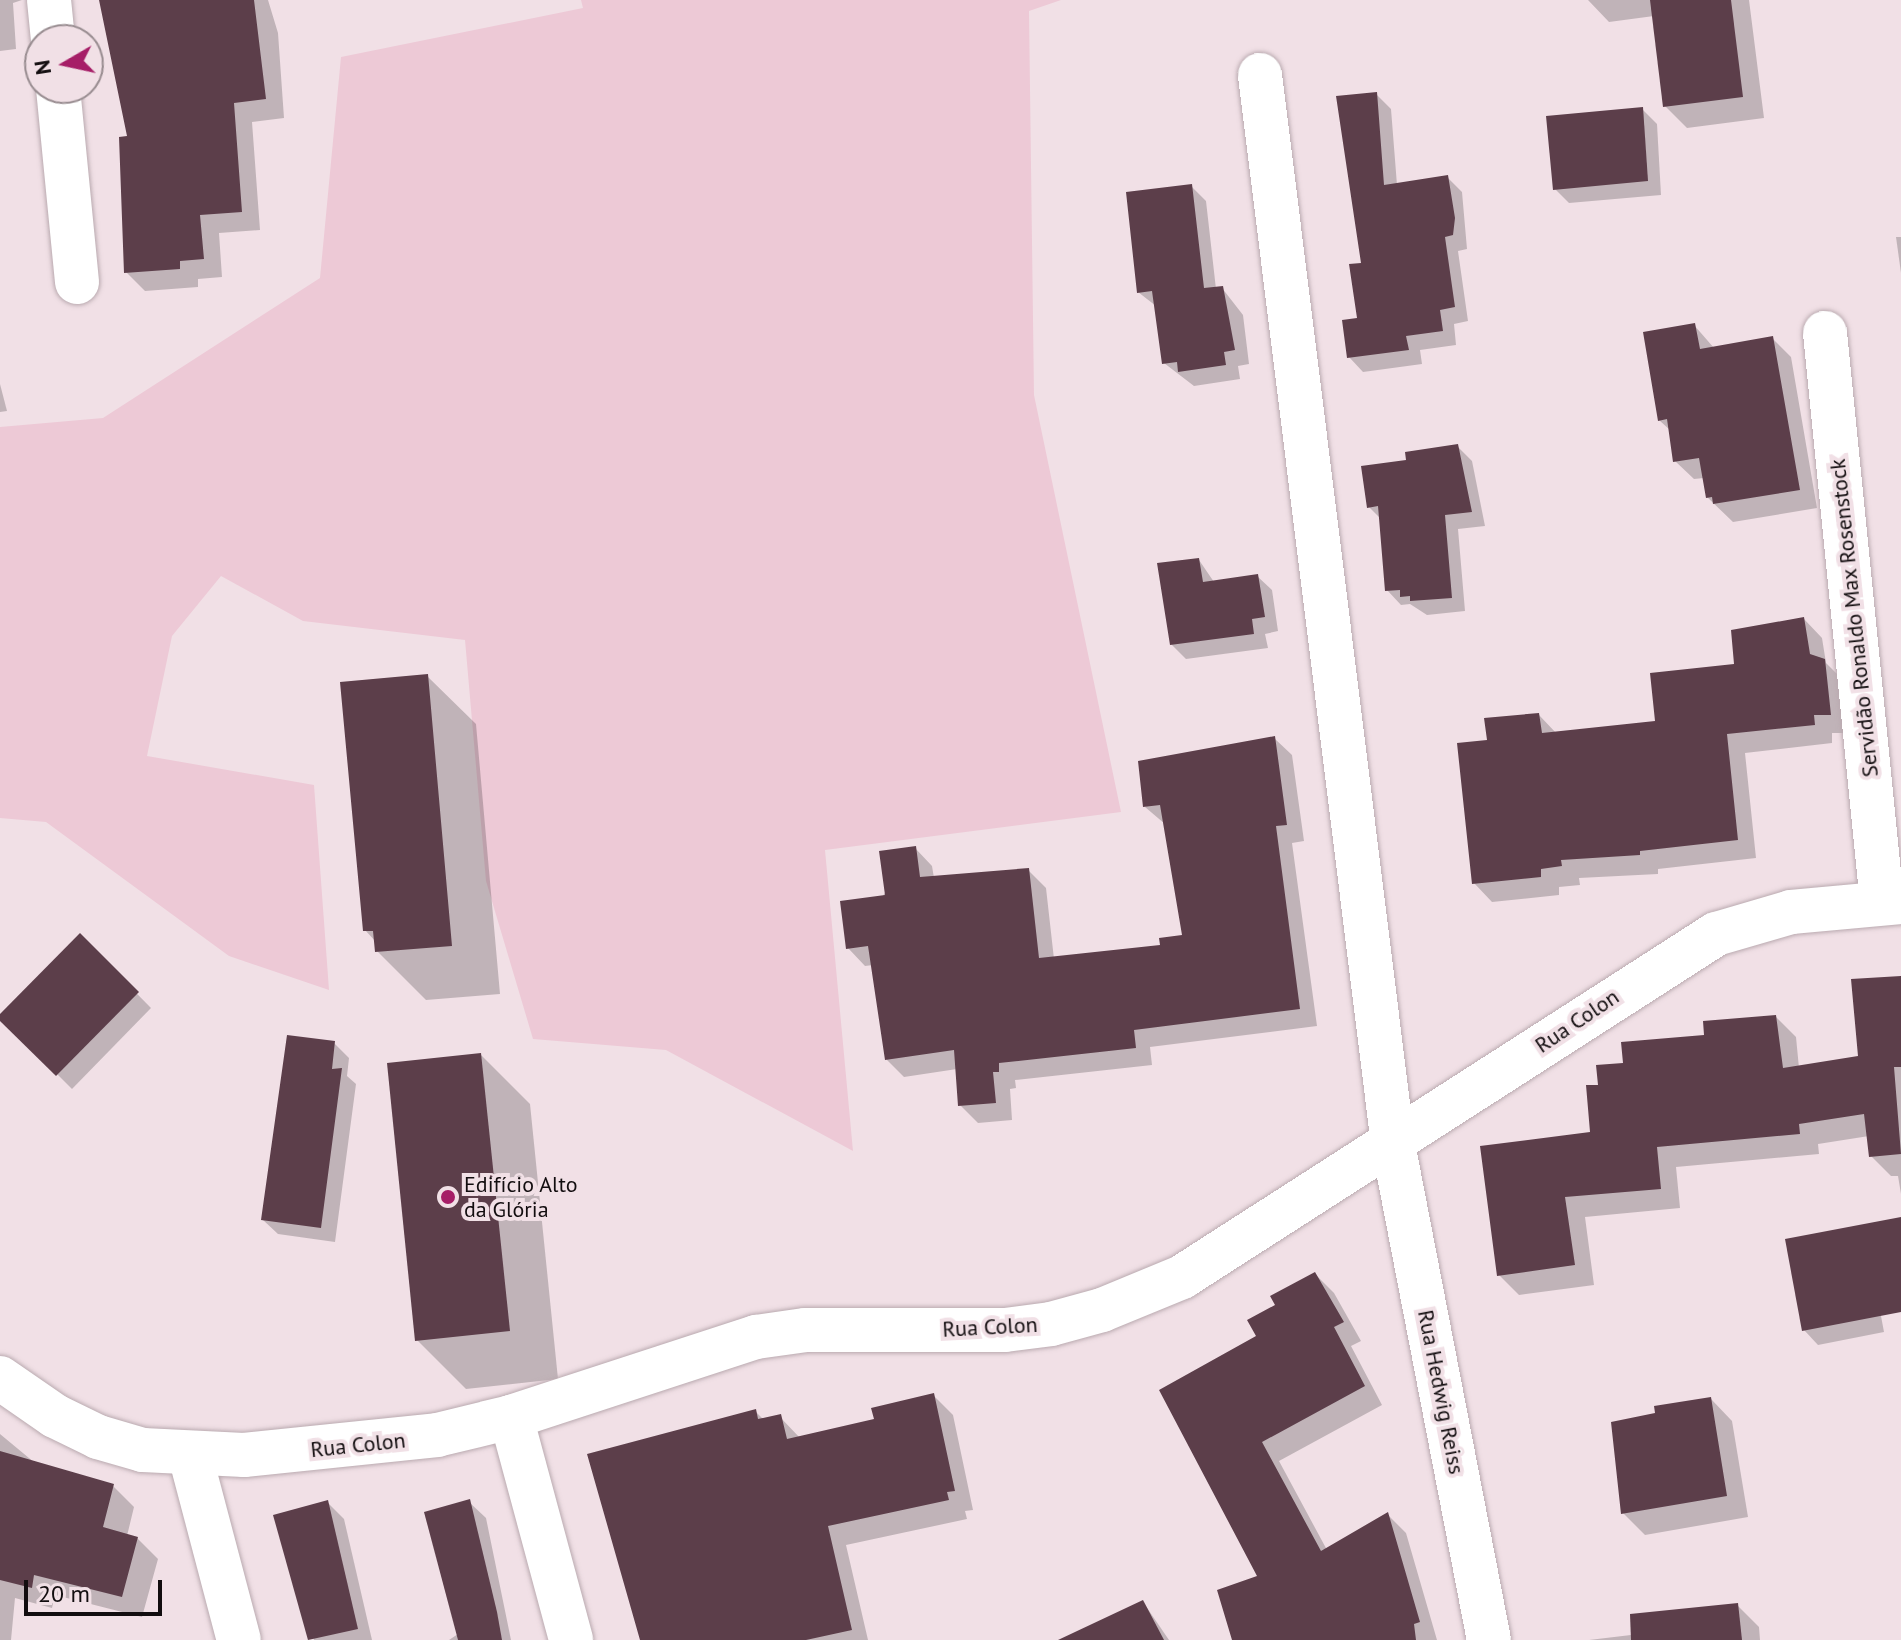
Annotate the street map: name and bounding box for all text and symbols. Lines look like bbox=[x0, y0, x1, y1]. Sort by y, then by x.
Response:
north arrow bbox=[24, 24, 104, 104]
text: N bbox=[27, 58, 57, 77]
street label: Servidão Ronaldo Max Rosenstock bbox=[1824, 457, 1884, 779]
street label: Rua Colon bbox=[1530, 983, 1624, 1059]
place label: Edifício Alto da Glória bbox=[464, 1171, 578, 1222]
marker: Edifício Alto da Glória bbox=[439, 1188, 457, 1206]
street label: Rua Hedwig Reiss bbox=[1412, 1308, 1470, 1476]
street label: Rua Colon bbox=[942, 1311, 1038, 1343]
street label: Rua Colon bbox=[309, 1427, 407, 1463]
scale bar bbox=[28, 1564, 166, 1614]
text: 20 m bbox=[38, 1578, 90, 1609]

